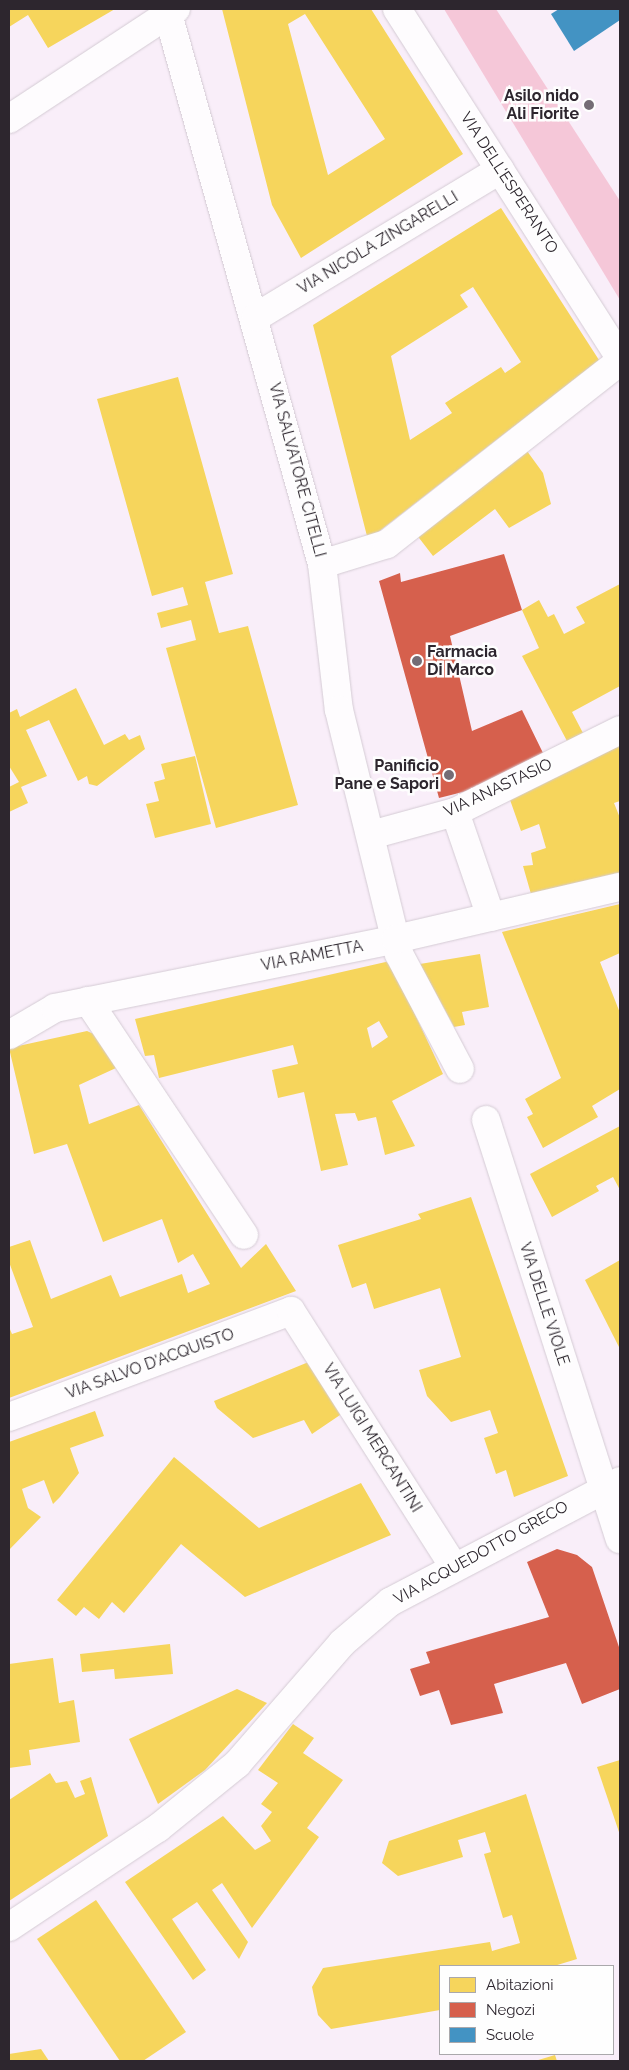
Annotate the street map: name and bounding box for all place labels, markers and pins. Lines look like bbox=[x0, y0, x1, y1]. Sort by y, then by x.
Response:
place label: Asilo nido Ali Fiorite bbox=[504, 86, 579, 124]
marker: Asilo nido Ali Fiorite bbox=[583, 99, 595, 111]
place label: Farmacia Di Marco bbox=[427, 642, 497, 680]
marker: Farmacia Di Marco bbox=[411, 655, 423, 667]
place label: Panificio Pane e Sapori bbox=[334, 756, 439, 794]
marker: Panificio Pane e Sapori bbox=[443, 769, 455, 781]

